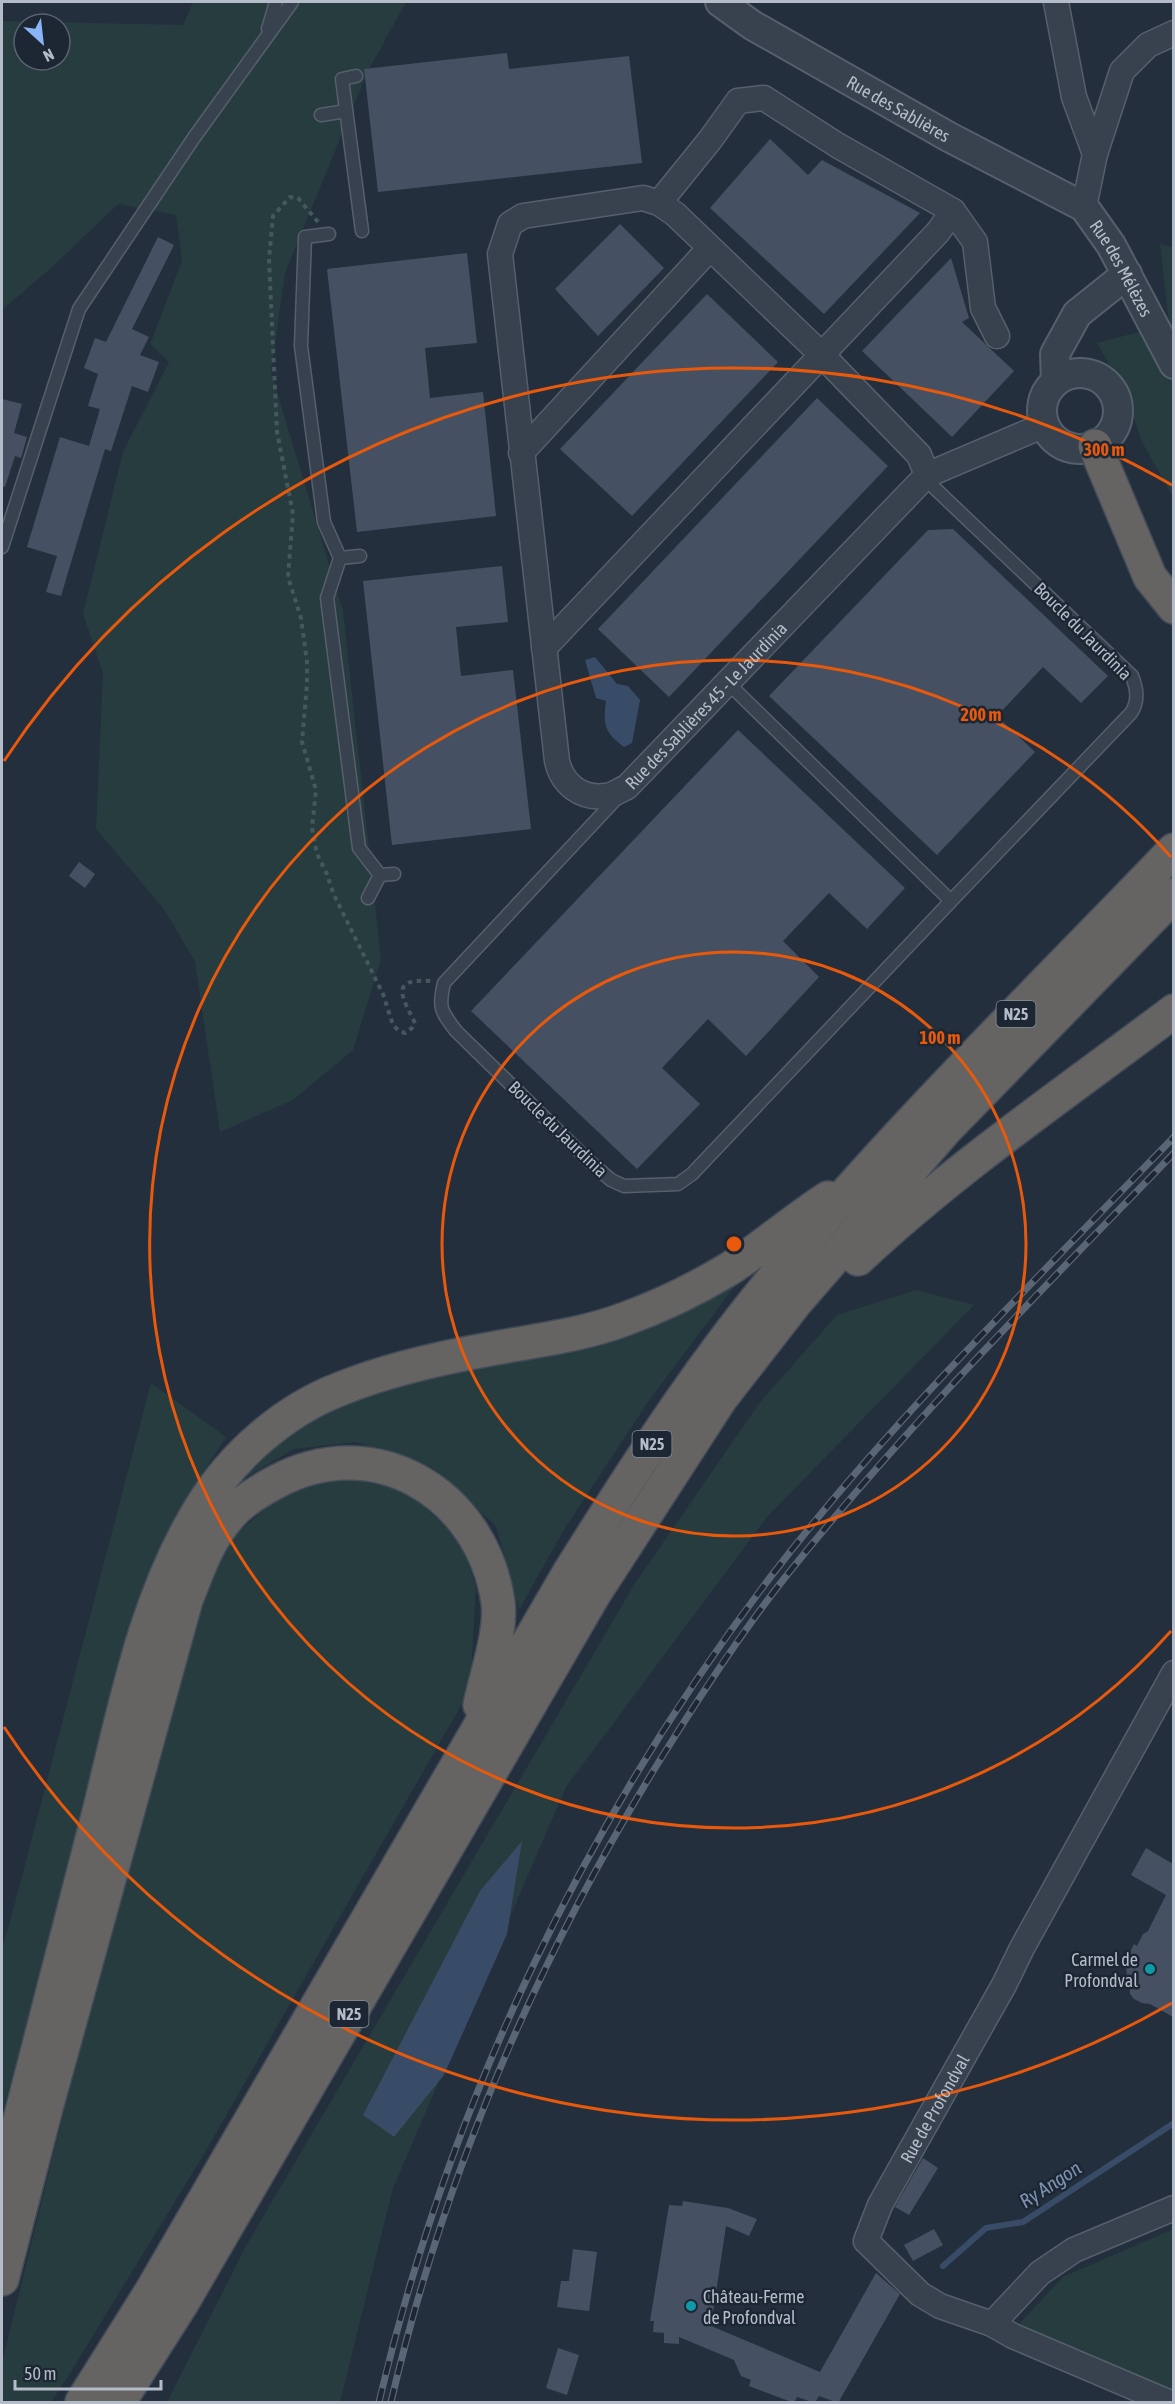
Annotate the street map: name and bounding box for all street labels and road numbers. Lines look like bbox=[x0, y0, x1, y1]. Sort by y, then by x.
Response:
street label: Rue des Sablières bbox=[843, 71, 954, 146]
street label: Rue des Mélèzes bbox=[1086, 216, 1157, 320]
street label: Boucle du Jaurdinia bbox=[1030, 578, 1136, 684]
street label: Rue des Sablières 45 - Le Jaurdinia bbox=[620, 617, 791, 793]
road number: N25 bbox=[996, 1001, 1036, 1027]
street label: Boucle du Jaurdinia bbox=[504, 1077, 612, 1181]
road number: N25 bbox=[632, 1431, 672, 1457]
road number: N25 bbox=[330, 2001, 368, 2027]
street label: Rue de Profondval bbox=[895, 2050, 973, 2167]

